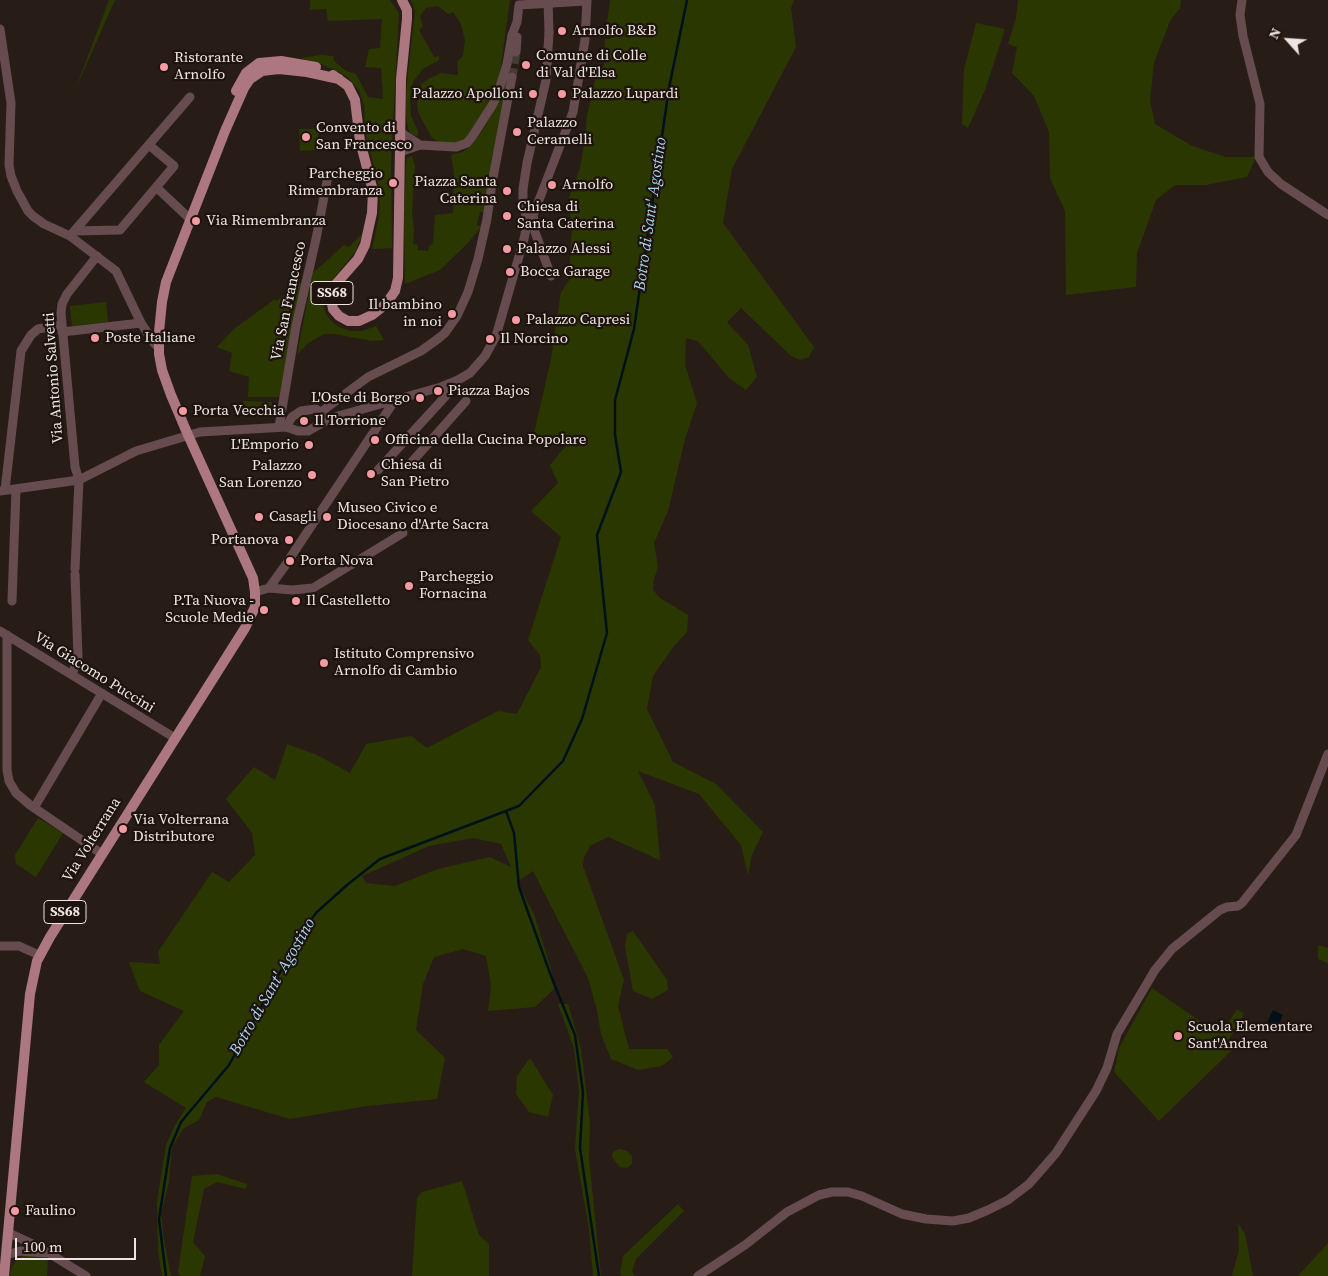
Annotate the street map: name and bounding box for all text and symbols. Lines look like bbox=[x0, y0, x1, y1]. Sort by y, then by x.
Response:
north arrow bbox=[1263, 15, 1313, 65]
place label: Arnolfo B&B bbox=[572, 22, 656, 40]
text: N bbox=[1263, 24, 1286, 42]
marker: Arnolfo B&B bbox=[556, 25, 568, 37]
place label: Comune di Colle di Val d'Elsa bbox=[536, 47, 647, 82]
place label: Ristorante Arnolfo bbox=[174, 49, 243, 84]
marker: Comune di Colle di Val d'Elsa bbox=[520, 59, 532, 71]
marker: Ristorante Arnolfo bbox=[158, 61, 170, 73]
place label: Palazzo Apolloni bbox=[412, 85, 523, 103]
place label: Palazzo Lupardi bbox=[572, 85, 678, 103]
marker: Palazzo Apolloni bbox=[527, 88, 539, 100]
marker: Palazzo Lupardi bbox=[556, 88, 568, 100]
place label: Palazzo Ceramelli bbox=[527, 114, 592, 149]
place label: Convento di San Francesco bbox=[316, 119, 412, 154]
marker: Palazzo Ceramelli bbox=[511, 126, 523, 138]
marker: Convento di San Francesco bbox=[300, 131, 312, 143]
water label: Botro di Sant' Agostino bbox=[631, 136, 671, 292]
place label: Parcheggio Rimembranza bbox=[288, 165, 383, 200]
place label: Piazza Santa Caterina bbox=[414, 173, 497, 208]
place label: Arnolfo bbox=[562, 176, 613, 194]
marker: Parcheggio Rimembranza bbox=[387, 177, 399, 189]
marker: Arnolfo bbox=[546, 179, 558, 191]
marker: Piazza Santa Caterina bbox=[501, 185, 513, 197]
place label: Chiesa di Santa Caterina bbox=[517, 198, 614, 233]
marker: Chiesa di Santa Caterina bbox=[501, 210, 513, 222]
place label: Via Rimembranza bbox=[206, 212, 326, 230]
marker: Via Rimembranza bbox=[190, 215, 202, 227]
street label: Via San Francesco bbox=[268, 240, 310, 362]
place label: Palazzo Alessi bbox=[517, 240, 610, 258]
marker: Palazzo Alessi bbox=[501, 243, 513, 255]
place label: Bocca Garage bbox=[520, 263, 610, 281]
marker: Bocca Garage bbox=[504, 266, 516, 278]
road number: SS68 bbox=[311, 282, 353, 304]
place label: Il bambino in noi bbox=[368, 296, 442, 331]
marker: Il bambino in noi bbox=[446, 308, 458, 320]
place label: Palazzo Capresi bbox=[526, 311, 630, 329]
street label: Via Antonio Salvetti bbox=[40, 312, 68, 444]
marker: Palazzo Capresi bbox=[510, 314, 522, 326]
place label: Poste Italiane bbox=[105, 329, 195, 347]
place label: Il Norcino bbox=[500, 330, 568, 348]
marker: Poste Italiane bbox=[89, 332, 101, 344]
marker: Il Norcino bbox=[484, 333, 496, 345]
place label: Piazza Bajos bbox=[448, 382, 530, 400]
marker: Piazza Bajos bbox=[432, 385, 444, 397]
place label: L'Oste di Borgo bbox=[311, 389, 410, 407]
marker: L'Oste di Borgo bbox=[414, 392, 426, 404]
place label: Porta Vecchia bbox=[193, 402, 285, 420]
marker: Porta Vecchia bbox=[177, 405, 189, 417]
place label: Il Torrione bbox=[314, 412, 386, 430]
marker: Il Torrione bbox=[298, 415, 310, 427]
place label: Officina della Cucina Popolare bbox=[385, 431, 586, 449]
marker: Officina della Cucina Popolare bbox=[369, 434, 381, 446]
place label: L'Emporio bbox=[231, 436, 299, 454]
marker: L'Emporio bbox=[303, 439, 315, 451]
place label: Chiesa di San Pietro bbox=[381, 456, 449, 491]
place label: Palazzo San Lorenzo bbox=[219, 457, 302, 492]
marker: Chiesa di San Pietro bbox=[365, 468, 377, 480]
marker: Palazzo San Lorenzo bbox=[306, 469, 318, 481]
place label: Museo Civico e Diocesano d'Arte Sacra bbox=[337, 499, 489, 534]
place label: Casagli bbox=[269, 508, 317, 526]
marker: Casagli bbox=[253, 511, 265, 523]
marker: Museo Civico e Diocesano d'Arte Sacra bbox=[321, 511, 333, 523]
place label: Portanova bbox=[211, 531, 279, 549]
marker: Portanova bbox=[283, 534, 295, 546]
place label: Porta Nova bbox=[300, 552, 373, 570]
marker: Porta Nova bbox=[284, 555, 296, 567]
place label: Parcheggio Fornacina bbox=[419, 568, 494, 603]
marker: Parcheggio Fornacina bbox=[403, 580, 415, 592]
place label: P.Ta Nuova - Scuole Medie bbox=[165, 592, 254, 627]
place label: Il Castelletto bbox=[306, 592, 390, 610]
marker: Il Castelletto bbox=[290, 595, 302, 607]
marker: P.Ta Nuova - Scuole Medie bbox=[258, 604, 270, 616]
street label: Via Giacomo Puccini bbox=[31, 629, 157, 717]
place label: Istituto Comprensivo Arnolfo di Cambio bbox=[334, 645, 474, 680]
marker: Istituto Comprensivo Arnolfo di Cambio bbox=[318, 657, 330, 669]
street label: Via Volterrana bbox=[59, 794, 125, 886]
place label: Via Volterrana Distributore bbox=[133, 811, 229, 846]
marker: Via Volterrana Distributore bbox=[117, 823, 129, 835]
road number: SS68 bbox=[44, 900, 86, 924]
water label: Botro di Sant' Agostino bbox=[226, 915, 320, 1059]
place label: Scuola Elementare Sant'Andrea bbox=[1188, 1018, 1313, 1053]
marker: Scuola Elementare Sant'Andrea bbox=[1172, 1030, 1184, 1042]
place label: Faulino bbox=[25, 1202, 76, 1220]
marker: Faulino bbox=[9, 1205, 21, 1217]
scale bar bbox=[18, 1228, 139, 1260]
text: 100 m bbox=[23, 1236, 63, 1257]

